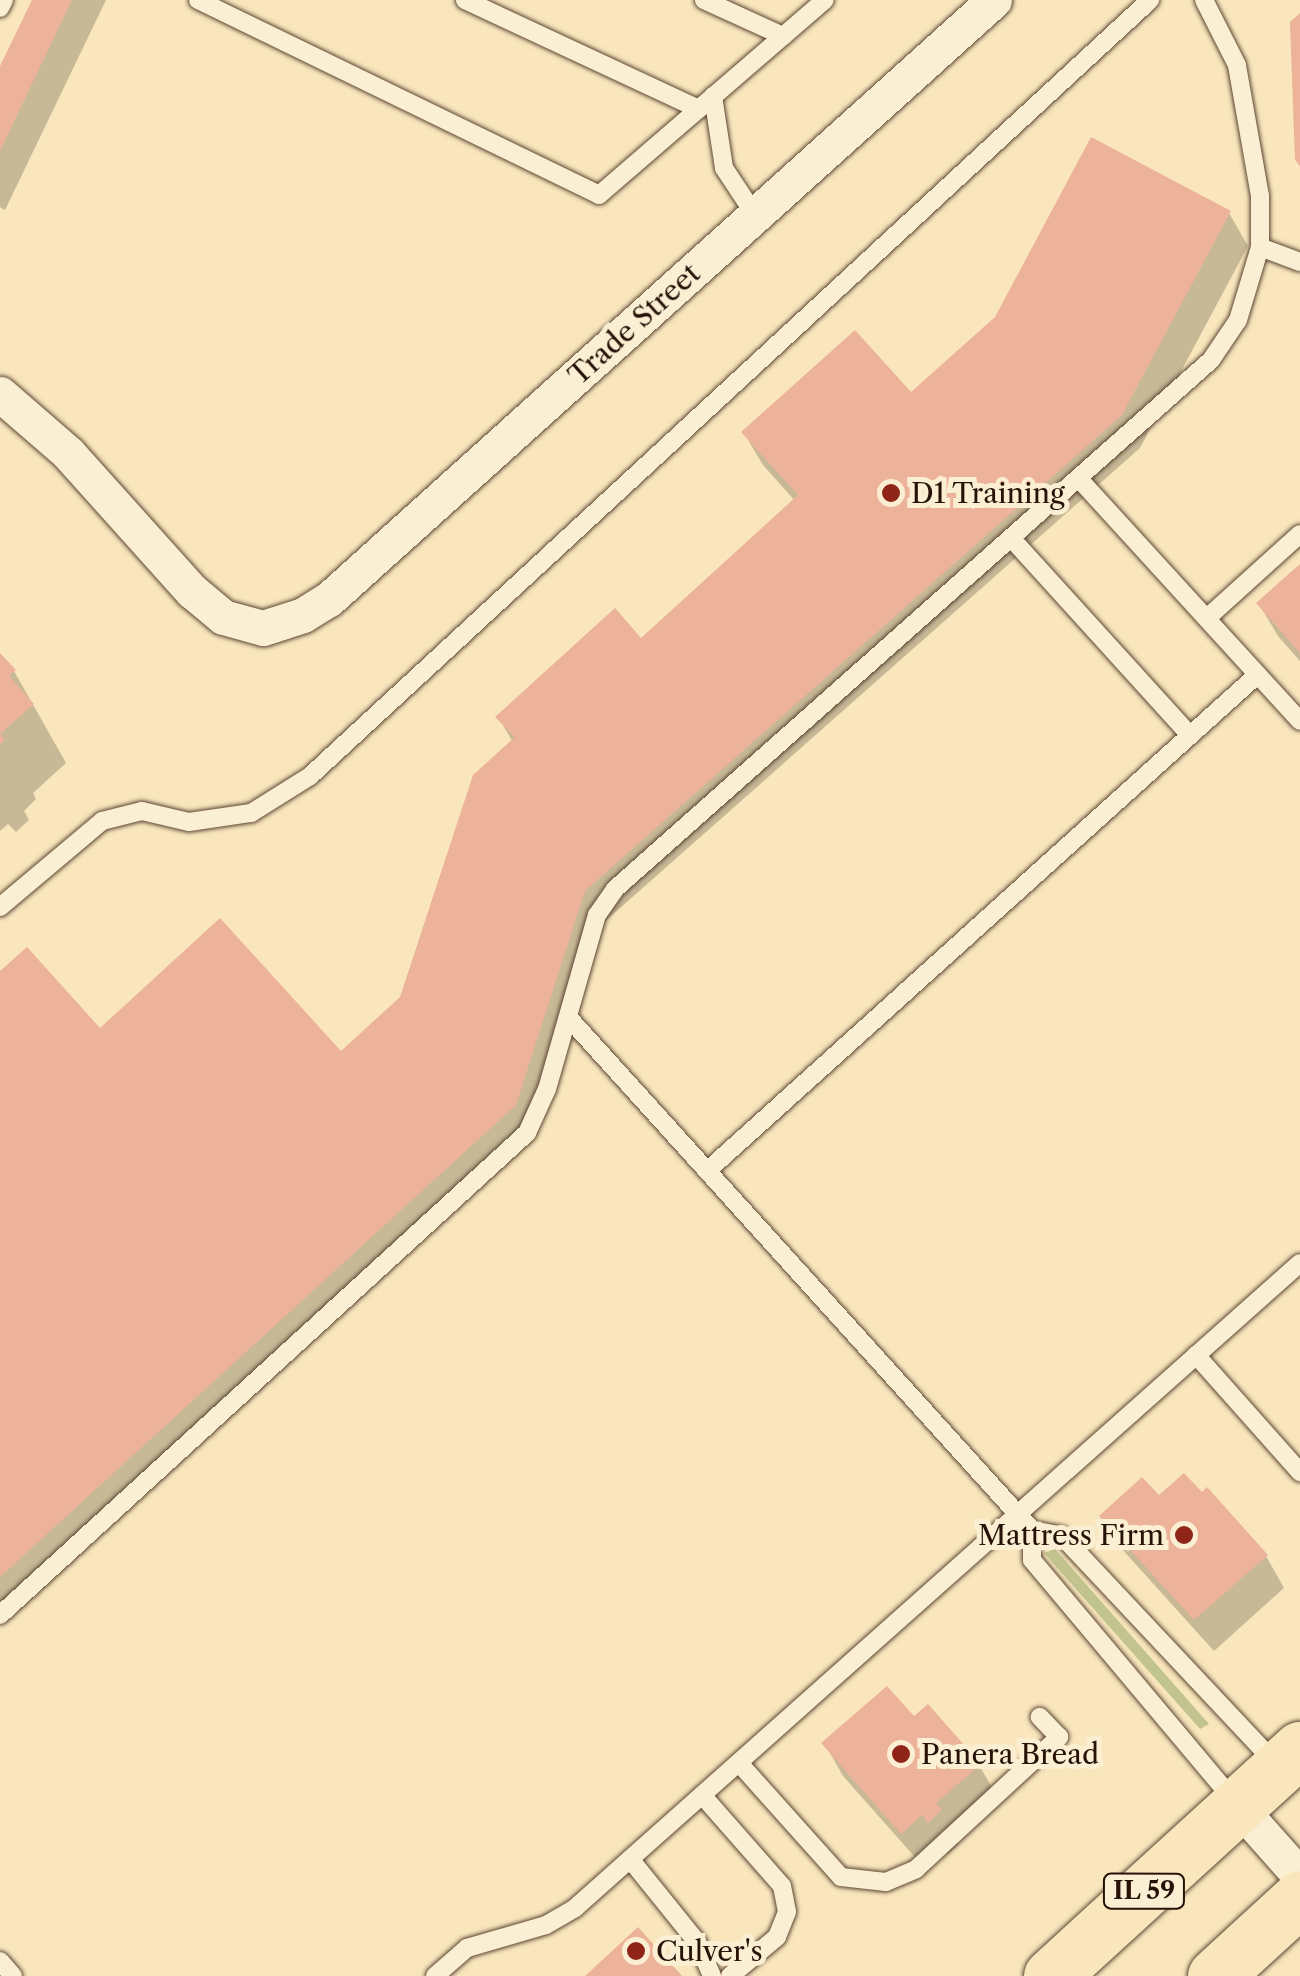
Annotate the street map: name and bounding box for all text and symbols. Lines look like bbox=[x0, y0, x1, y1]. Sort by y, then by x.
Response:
street label: Trade Street bbox=[561, 256, 707, 392]
place label: D1 Training bbox=[911, 476, 1066, 510]
marker: D1 Training bbox=[880, 482, 902, 504]
place label: Mattress Firm bbox=[978, 1518, 1164, 1552]
marker: Mattress Firm bbox=[1173, 1524, 1195, 1546]
place label: Panera Bread bbox=[921, 1737, 1099, 1771]
marker: Panera Bread bbox=[890, 1743, 912, 1765]
road number: IL 59 bbox=[1102, 1871, 1186, 1911]
place label: Culver's bbox=[656, 1934, 763, 1968]
marker: Culver's bbox=[625, 1940, 647, 1962]

